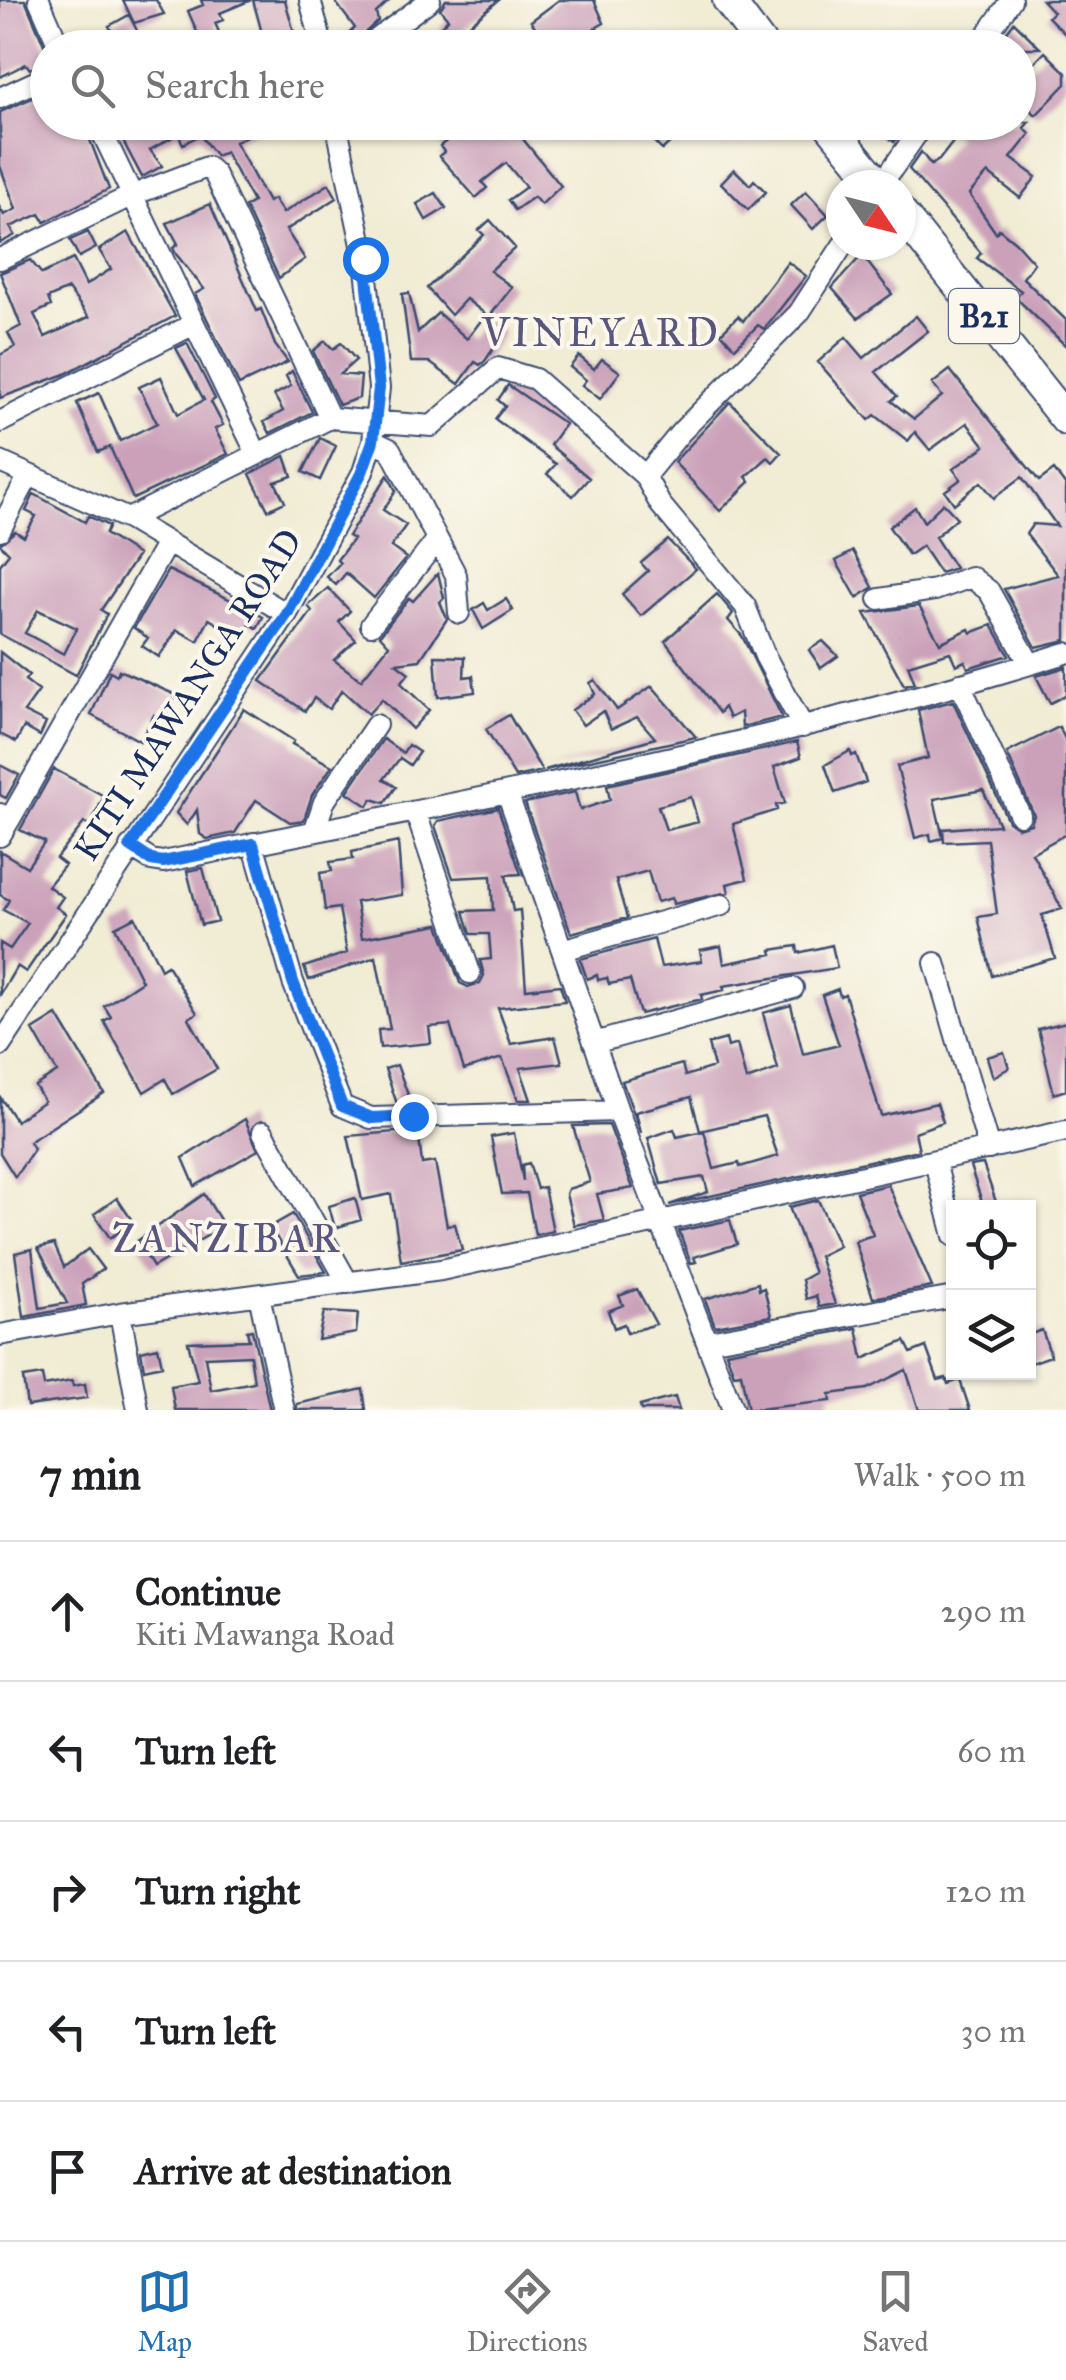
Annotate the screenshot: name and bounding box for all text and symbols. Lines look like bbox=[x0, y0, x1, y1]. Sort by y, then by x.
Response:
search box bbox=[30, 30, 1036, 140]
icon: search bbox=[65, 58, 120, 113]
text: Search here bbox=[145, 62, 325, 108]
north arrow bbox=[826, 170, 916, 260]
route start bbox=[343, 237, 389, 283]
road number: B21 bbox=[949, 289, 1019, 343]
district label: VINEYARD bbox=[481, 308, 720, 357]
street label: KITI MAWANGA ROAD bbox=[65, 521, 311, 869]
route end bbox=[391, 1094, 437, 1140]
map controls bbox=[946, 1200, 1036, 1380]
button: locate bbox=[946, 1200, 1036, 1290]
district label: ZANZIBAR bbox=[112, 1214, 342, 1263]
button: layers bbox=[946, 1290, 1036, 1380]
text: 7 min bbox=[40, 1449, 141, 1501]
text: Walk · 500 m bbox=[853, 1456, 1026, 1495]
text: Continue bbox=[135, 1569, 281, 1615]
icon: ahead bbox=[40, 1584, 95, 1639]
text: 290 m bbox=[941, 1592, 1026, 1631]
text: Kiti Mawanga Road bbox=[135, 1615, 395, 1654]
icon: left bbox=[40, 1724, 95, 1779]
text: Turn left bbox=[135, 1728, 276, 1774]
text: 60 m bbox=[957, 1732, 1026, 1771]
icon: right bbox=[40, 1864, 95, 1919]
text: Turn right bbox=[135, 1868, 301, 1914]
text: 120 m bbox=[945, 1872, 1026, 1911]
icon: left bbox=[40, 2004, 95, 2059]
text: Turn left bbox=[135, 2008, 276, 2054]
text: 30 m bbox=[961, 2012, 1026, 2051]
icon: arrive bbox=[40, 2144, 95, 2199]
text: Arrive at destination bbox=[135, 2148, 452, 2194]
tab: Map bbox=[137, 2264, 192, 2359]
tab: Directions bbox=[467, 2264, 588, 2359]
tab: Saved bbox=[862, 2264, 929, 2359]

